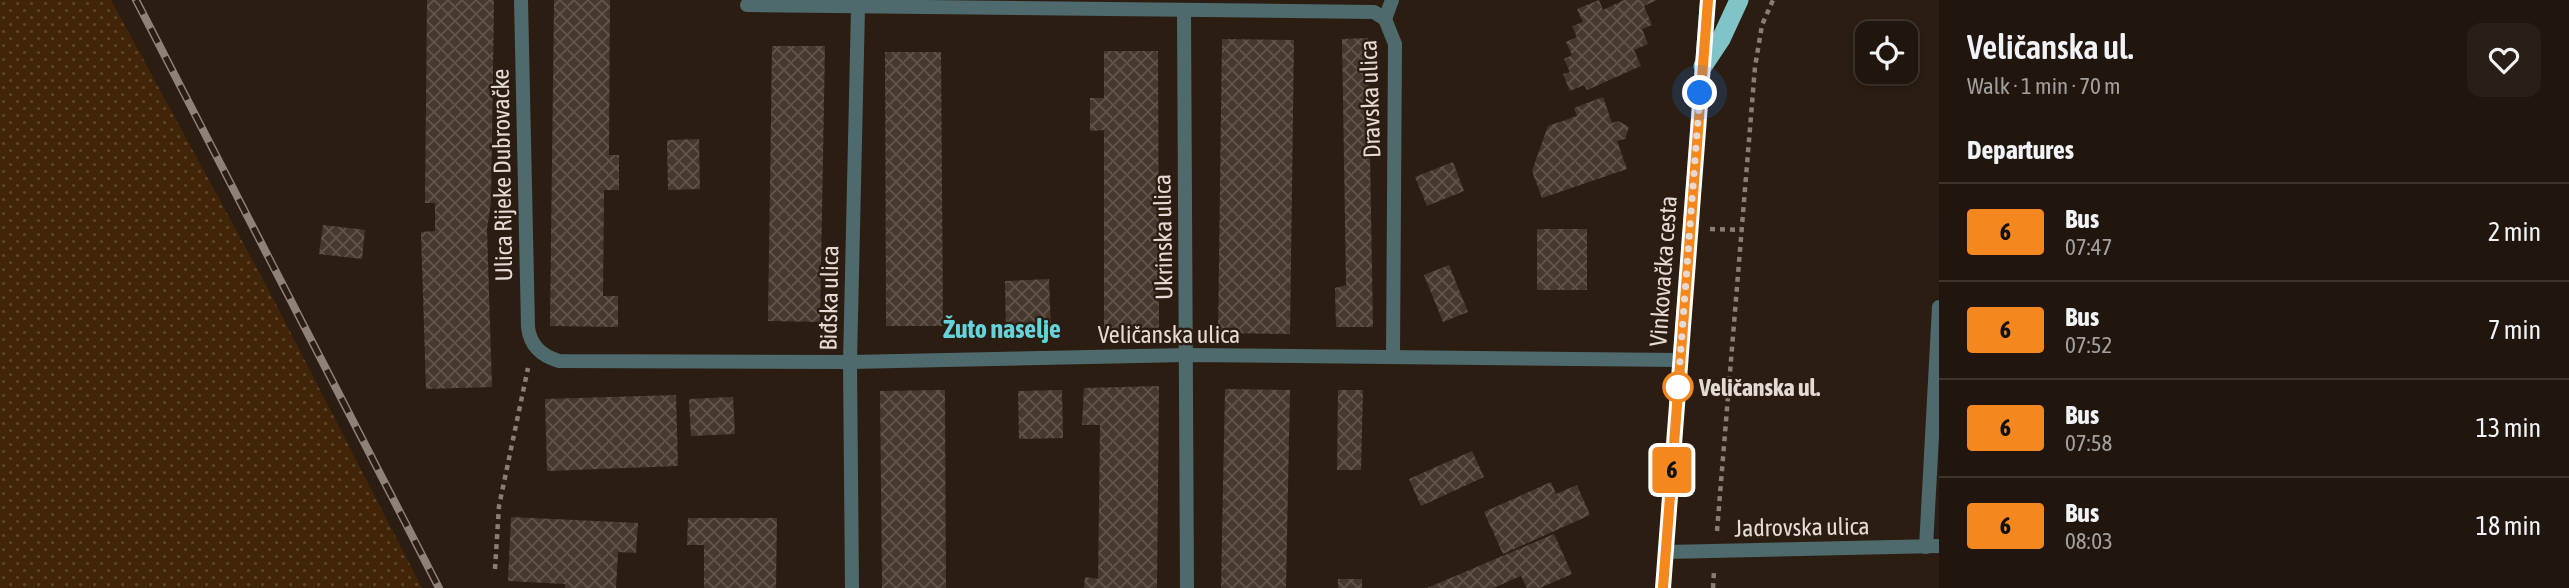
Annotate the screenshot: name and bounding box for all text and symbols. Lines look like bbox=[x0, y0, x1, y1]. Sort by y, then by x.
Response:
map controls bbox=[1855, 21, 1918, 84]
button: locate bbox=[1855, 21, 1918, 84]
button: heart bbox=[2467, 23, 2541, 97]
text: Veličanska ul. bbox=[1967, 28, 2134, 66]
street label: Dravska ulica bbox=[1354, 40, 1386, 158]
street label: Ulica Rijeke Dubrovačke bbox=[487, 68, 517, 282]
text: Walk · 1 min · 70 m bbox=[1967, 73, 2121, 99]
your location bbox=[1682, 75, 1717, 110]
text: Departures bbox=[1967, 135, 2074, 165]
street label: Ukrinska ulica bbox=[1148, 174, 1178, 300]
street label: Vinkovačka cesta bbox=[1644, 195, 1682, 347]
text: Bus bbox=[2065, 204, 2099, 234]
text: 2 min bbox=[2488, 217, 2541, 247]
text: 6 bbox=[2000, 218, 2011, 245]
text: 07:47 bbox=[2065, 234, 2112, 260]
street label: Biđska ulica bbox=[815, 245, 843, 351]
text: Bus bbox=[2065, 302, 2099, 332]
district label: Žuto naselje bbox=[943, 314, 1061, 344]
text: 7 min bbox=[2488, 315, 2541, 345]
text: 6 bbox=[2000, 316, 2011, 343]
street label: Veličanska ulica bbox=[1098, 321, 1240, 348]
text: 07:52 bbox=[2065, 332, 2112, 358]
marker: Veličanska ul. bbox=[1663, 372, 1693, 402]
place label: Veličanska ul. bbox=[1698, 374, 1820, 401]
text: Bus bbox=[2065, 400, 2099, 430]
text: 13 min bbox=[2476, 413, 2541, 443]
text: 6 bbox=[2000, 414, 2011, 441]
text: 07:58 bbox=[2065, 430, 2112, 456]
line badge: 6 bbox=[1649, 447, 1695, 493]
text: 6 bbox=[1666, 456, 1678, 483]
text: Bus bbox=[2065, 498, 2099, 528]
text: 18 min bbox=[2476, 511, 2541, 541]
street label: Jadrovska ulica bbox=[1734, 512, 1870, 542]
text: 6 bbox=[2000, 512, 2011, 539]
text: 08:03 bbox=[2065, 528, 2113, 554]

